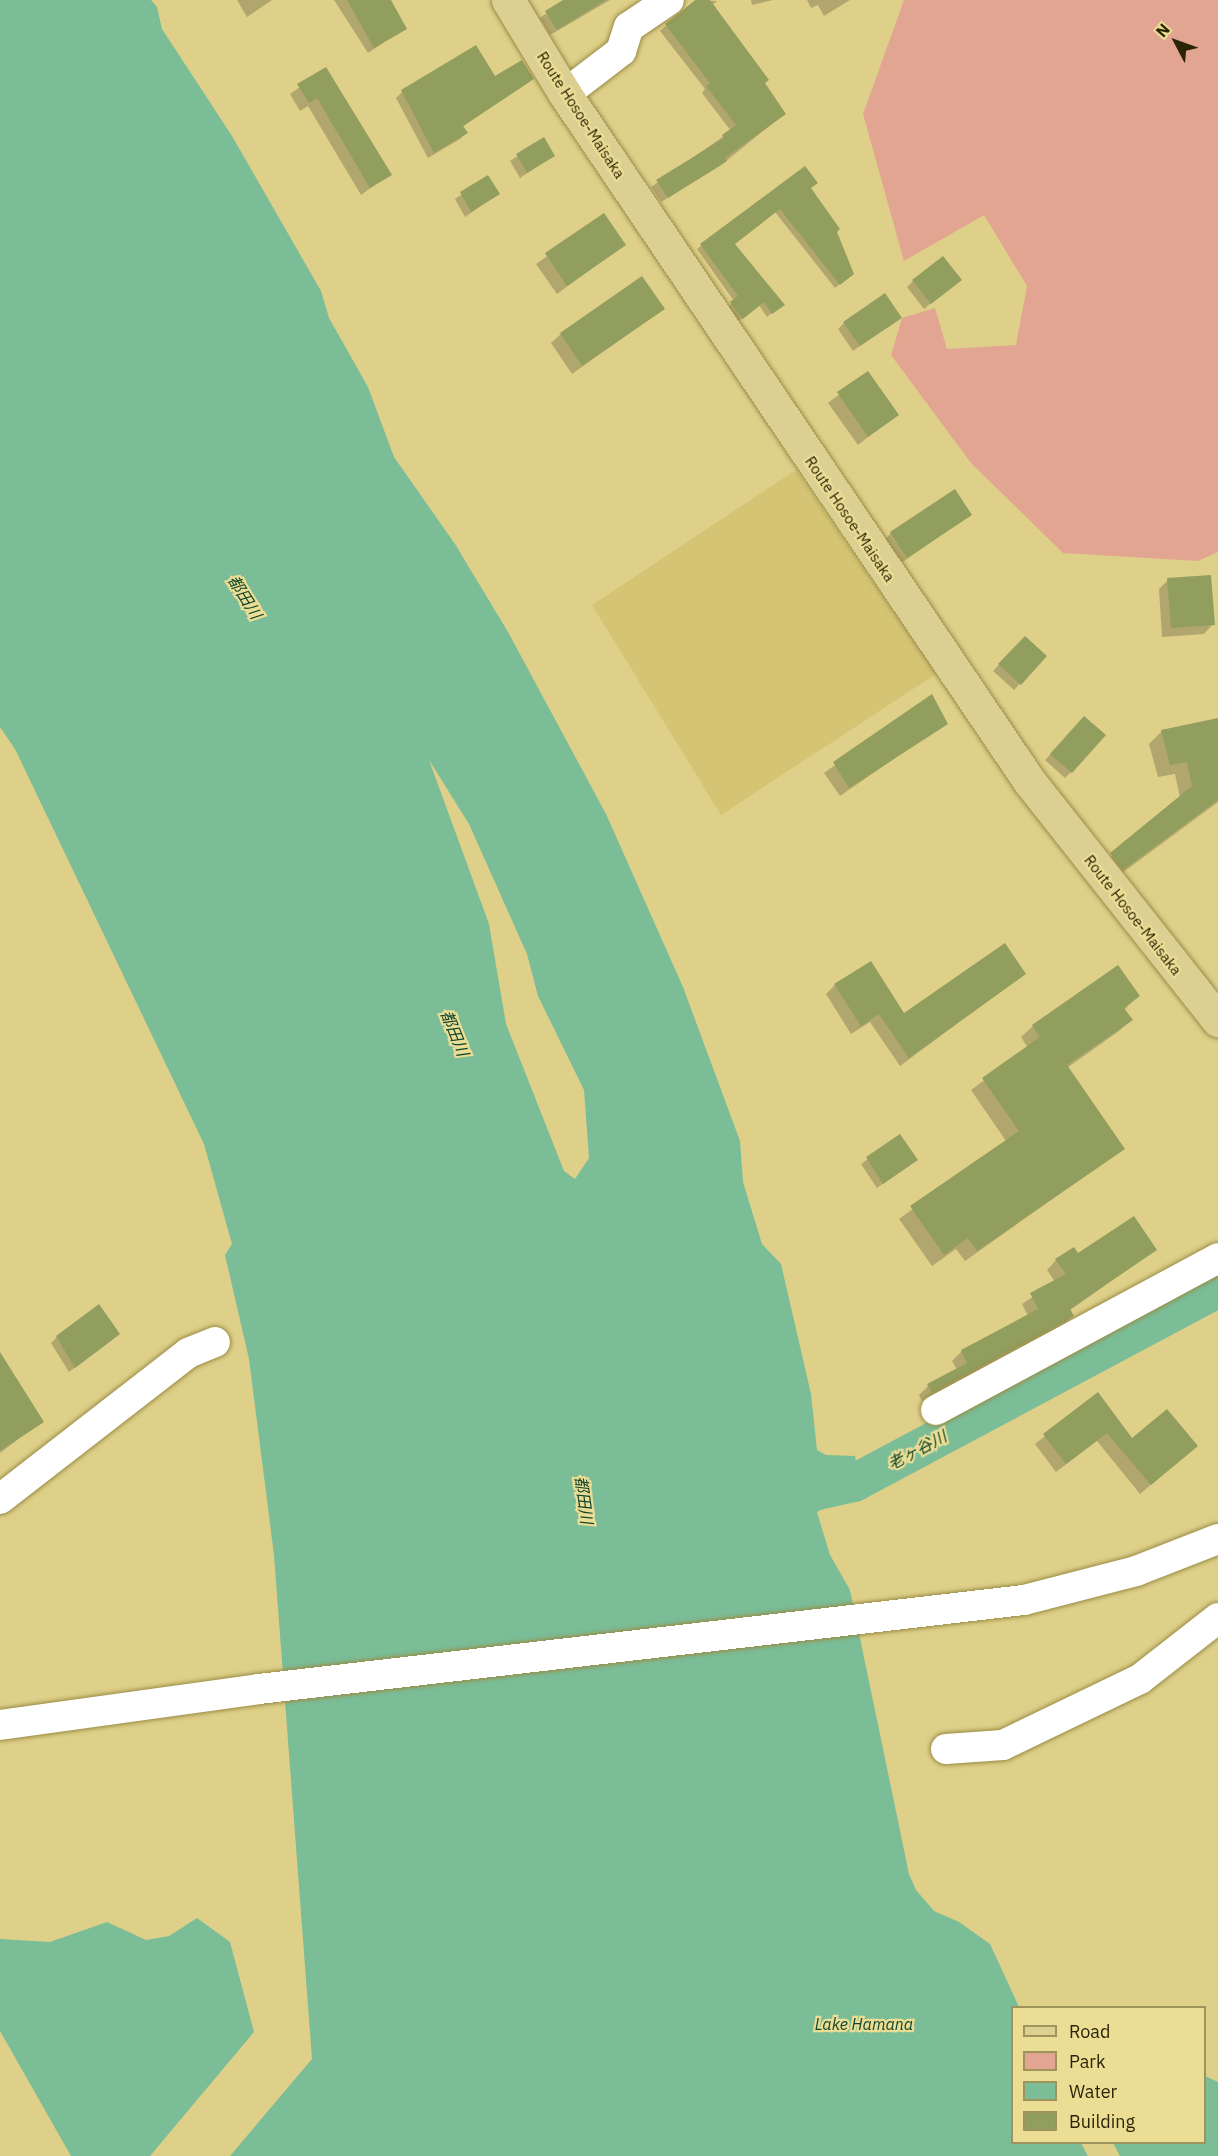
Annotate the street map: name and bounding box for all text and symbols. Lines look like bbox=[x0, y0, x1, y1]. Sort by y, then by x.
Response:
north arrow bbox=[1146, 12, 1206, 72]
text: N bbox=[1151, 19, 1174, 41]
street label: Route Hosoe-Maisaka bbox=[533, 48, 629, 182]
street label: Route Hosoe-Maisaka bbox=[801, 453, 899, 585]
water label: 都田川 bbox=[224, 572, 266, 622]
street label: Route Hosoe-Maisaka bbox=[1081, 851, 1185, 979]
water label: 都田川 bbox=[437, 1007, 473, 1059]
water label: 老ヶ谷川 bbox=[884, 1427, 950, 1473]
water label: 都田川 bbox=[571, 1475, 597, 1525]
legend bbox=[1011, 2006, 1206, 2144]
water label: Lake Hamana bbox=[815, 2014, 913, 2034]
text: Road bbox=[1069, 2020, 1110, 2043]
text: Park bbox=[1069, 2050, 1105, 2073]
text: Water bbox=[1069, 2080, 1117, 2103]
text: Building bbox=[1069, 2110, 1135, 2133]

